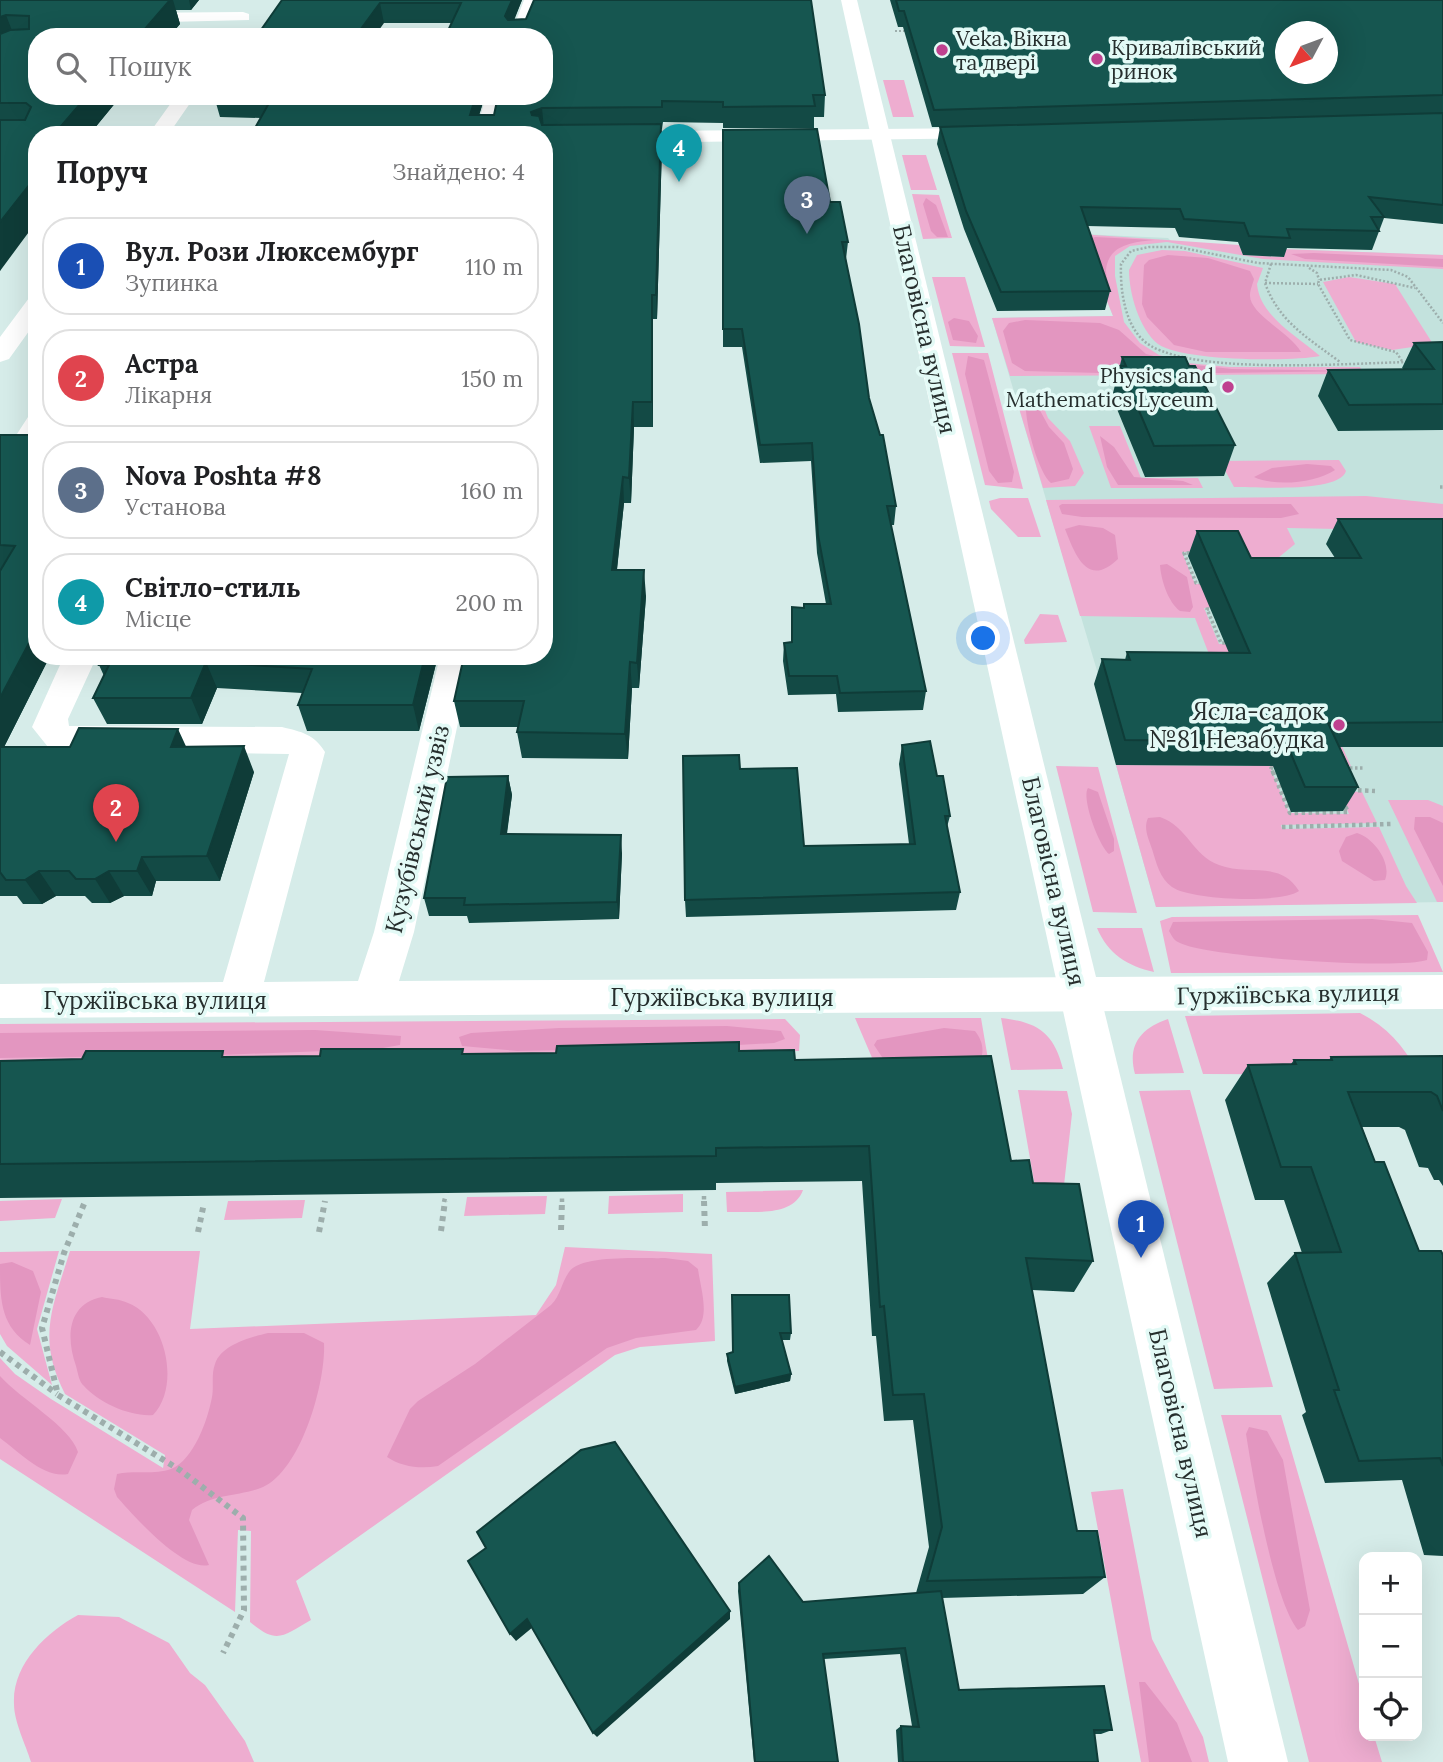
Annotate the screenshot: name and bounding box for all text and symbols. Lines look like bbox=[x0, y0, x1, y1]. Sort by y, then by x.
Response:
north arrow bbox=[1275, 21, 1338, 84]
place label: Veka. Вікна та двері bbox=[955, 25, 1067, 76]
search box bbox=[28, 28, 553, 105]
place label: Кривалівський ринок bbox=[1111, 34, 1262, 85]
marker: Veka. Вікна та двері bbox=[934, 42, 950, 58]
icon: search bbox=[52, 48, 90, 86]
text: Пошук bbox=[108, 50, 192, 83]
marker: Кривалівський ринок bbox=[1089, 51, 1105, 67]
pin: 4 bbox=[656, 124, 702, 182]
text: Поруч bbox=[56, 153, 148, 191]
text: Знайдено: 4 bbox=[392, 157, 525, 186]
pin: 3 bbox=[784, 176, 830, 234]
street label: Благовісна вулиця bbox=[886, 221, 964, 437]
text: Вул. Рози Люксембург bbox=[125, 235, 419, 268]
text: 1 bbox=[76, 252, 86, 281]
text: 110 m bbox=[465, 252, 523, 281]
text: Зупинка bbox=[125, 268, 218, 297]
text: Астра bbox=[125, 347, 198, 380]
place label: Physics and Mathematics Lyceum bbox=[1006, 362, 1214, 413]
text: 2 bbox=[75, 364, 87, 393]
text: 150 m bbox=[461, 364, 523, 393]
marker: Physics and Mathematics Lyceum bbox=[1220, 379, 1236, 395]
text: Лікарня bbox=[125, 380, 212, 409]
text: Nova Poshta #8 bbox=[125, 459, 322, 492]
text: 3 bbox=[75, 476, 87, 505]
text: 160 m bbox=[460, 476, 523, 505]
text: Установа bbox=[125, 492, 226, 521]
text: Світло-стиль bbox=[125, 571, 301, 604]
text: 4 bbox=[75, 588, 87, 617]
text: 200 m bbox=[455, 588, 523, 617]
text: Місце bbox=[125, 604, 191, 633]
your location bbox=[966, 621, 1000, 655]
place label: Ясла-садок №81 Незабудка bbox=[1149, 696, 1325, 755]
marker: Ясла-садок №81 Незабудка bbox=[1331, 717, 1347, 733]
street label: Кузубівський узвіз bbox=[378, 722, 456, 936]
street label: Благовісна вулиця bbox=[1015, 773, 1093, 989]
pin: 2 bbox=[93, 784, 139, 842]
street label: Гуржіївська вулиця bbox=[1176, 977, 1400, 1011]
street label: Гуржіївська вулиця bbox=[610, 982, 834, 1013]
street label: Гуржіївська вулиця bbox=[43, 985, 267, 1016]
pin: 1 bbox=[1118, 1200, 1164, 1258]
street label: Благовісна вулиця bbox=[1142, 1325, 1220, 1541]
map controls bbox=[1359, 1552, 1422, 1741]
button: + bbox=[1359, 1552, 1422, 1615]
button: − bbox=[1359, 1615, 1422, 1678]
button: locate bbox=[1359, 1678, 1422, 1741]

